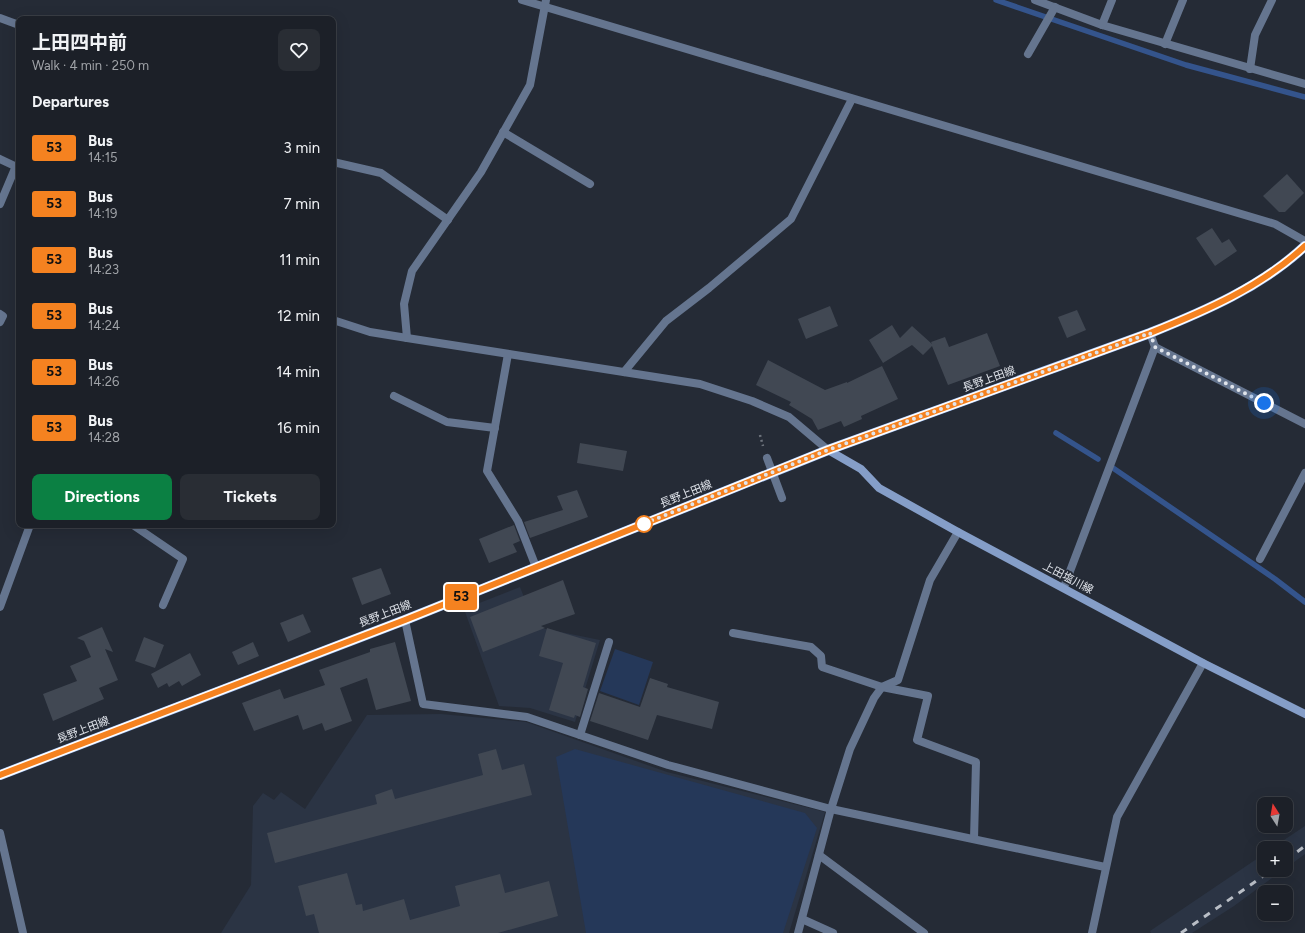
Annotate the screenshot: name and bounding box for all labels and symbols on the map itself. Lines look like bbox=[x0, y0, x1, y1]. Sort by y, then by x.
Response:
street label: 長野上田線 bbox=[961, 363, 1017, 395]
your location bbox=[1254, 393, 1274, 413]
street label: 長野上田線 bbox=[658, 478, 714, 510]
unlabelled marker bbox=[635, 515, 653, 533]
street label: 上田塩川線 bbox=[1041, 559, 1095, 597]
line badge: 53 bbox=[443, 584, 479, 610]
street label: 長野上田線 bbox=[357, 598, 413, 630]
street label: 長野上田線 bbox=[55, 714, 111, 746]
north arrow bbox=[1257, 797, 1293, 833]

